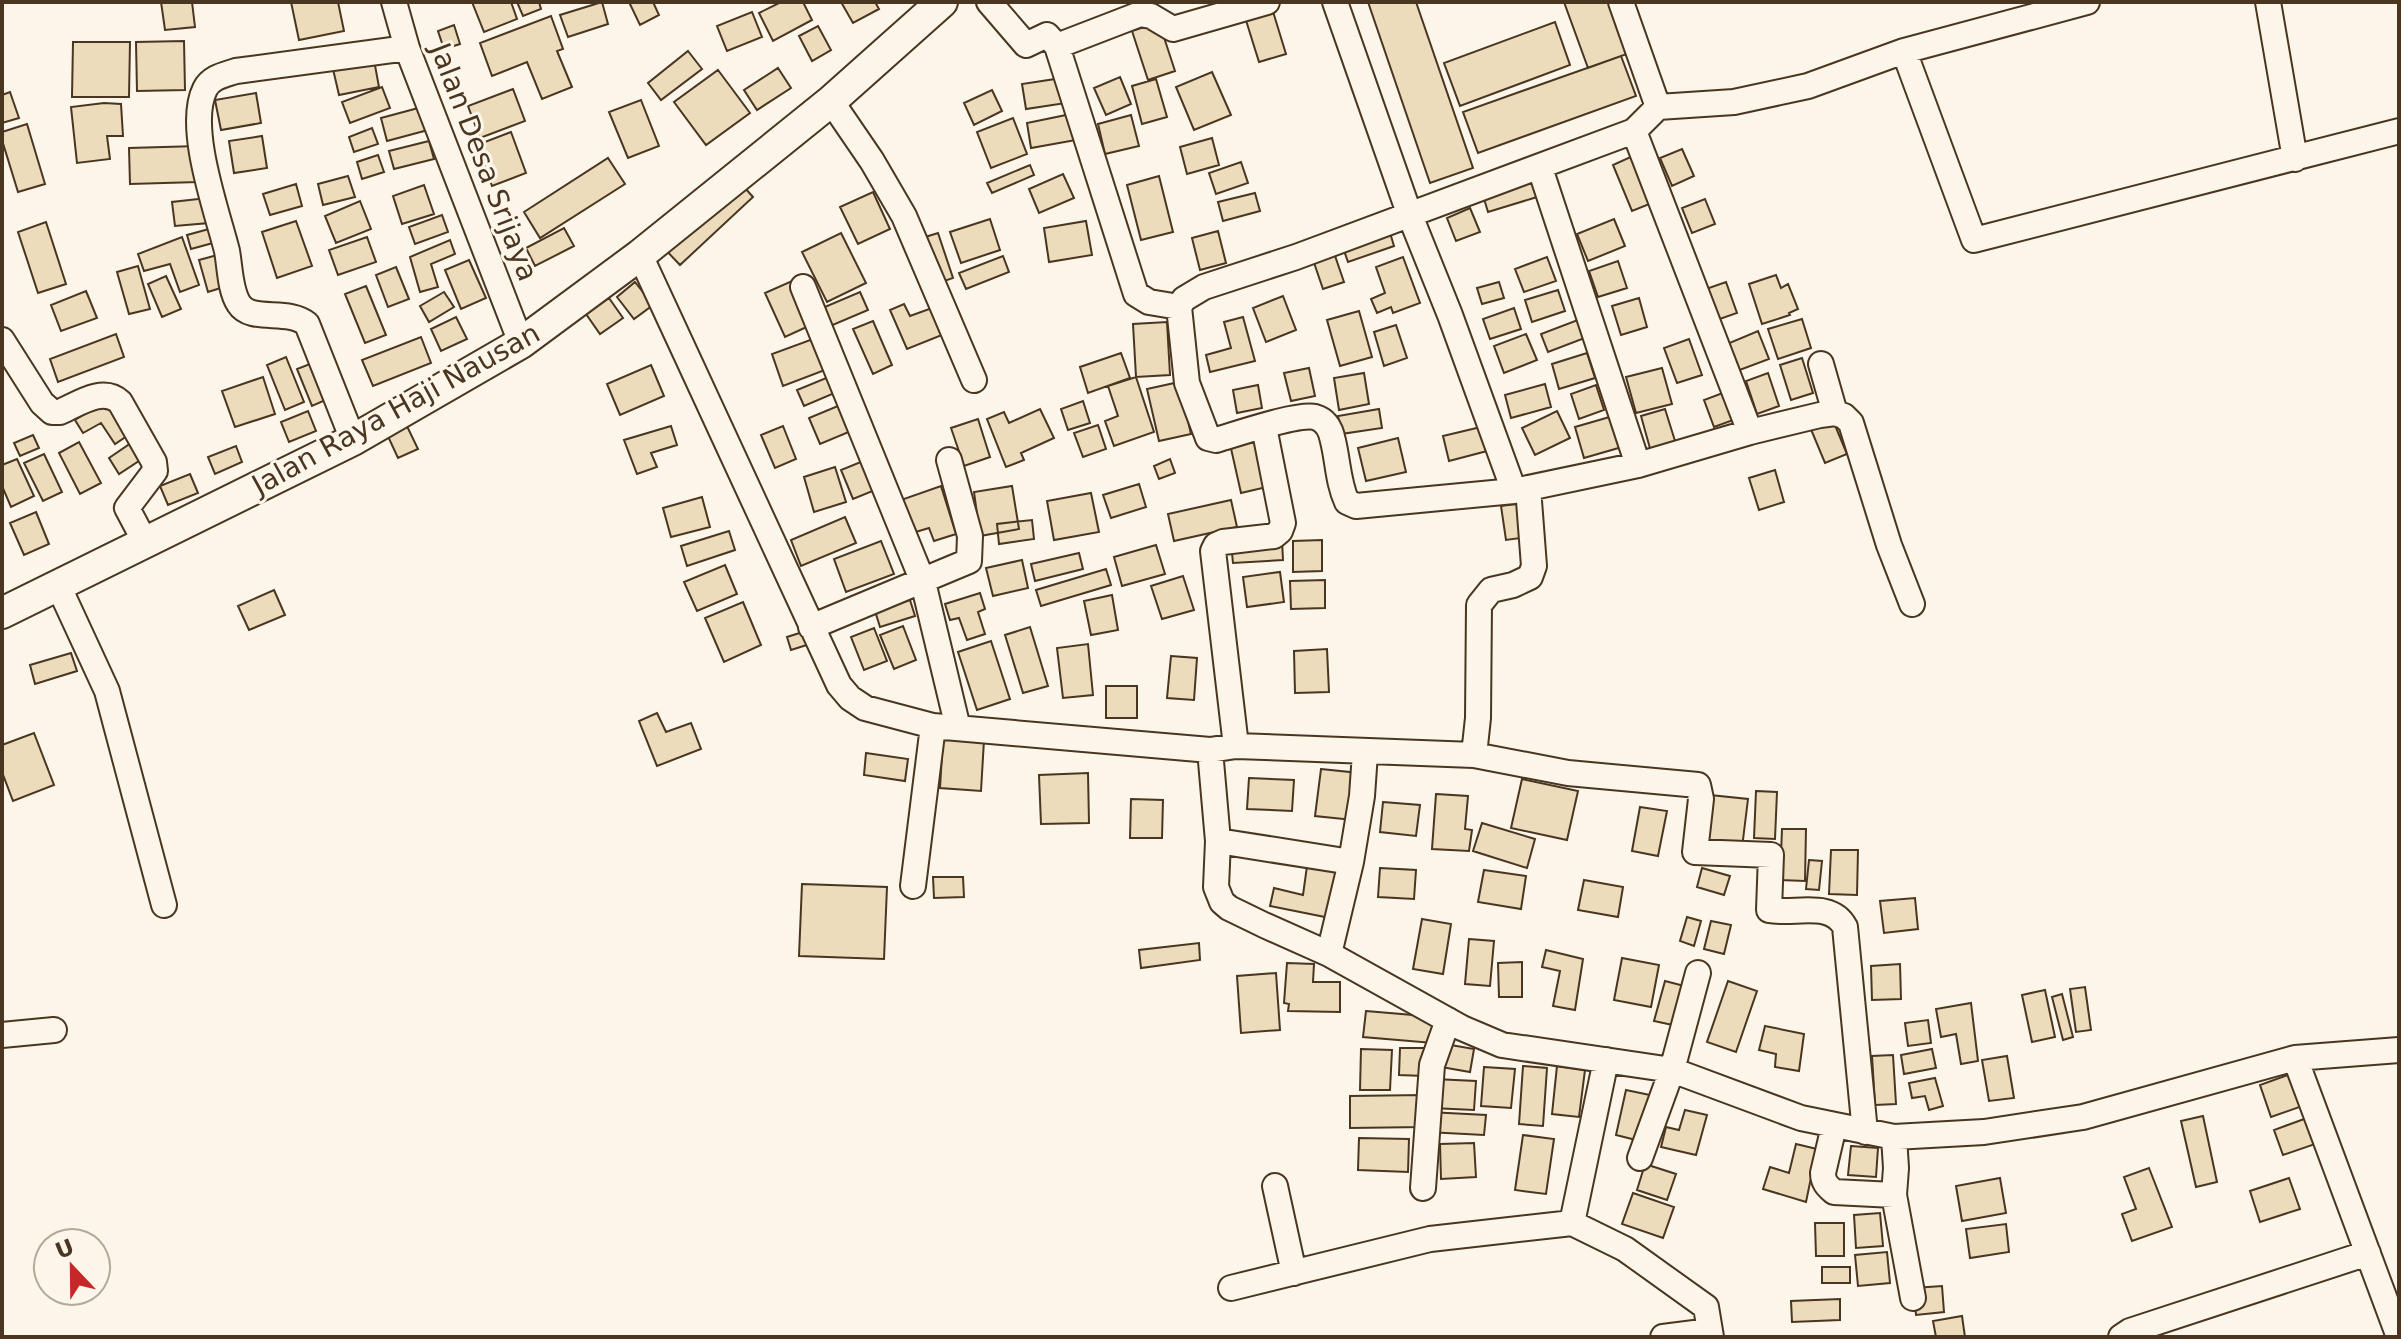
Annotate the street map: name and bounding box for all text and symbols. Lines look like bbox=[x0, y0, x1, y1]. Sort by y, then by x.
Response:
street label: Jalan Desa Srijaya bbox=[423, 37, 545, 286]
street label: Jalan Raya Haji Nausan bbox=[245, 316, 546, 503]
north arrow bbox=[32, 1227, 112, 1307]
text: U bbox=[52, 1234, 78, 1264]

